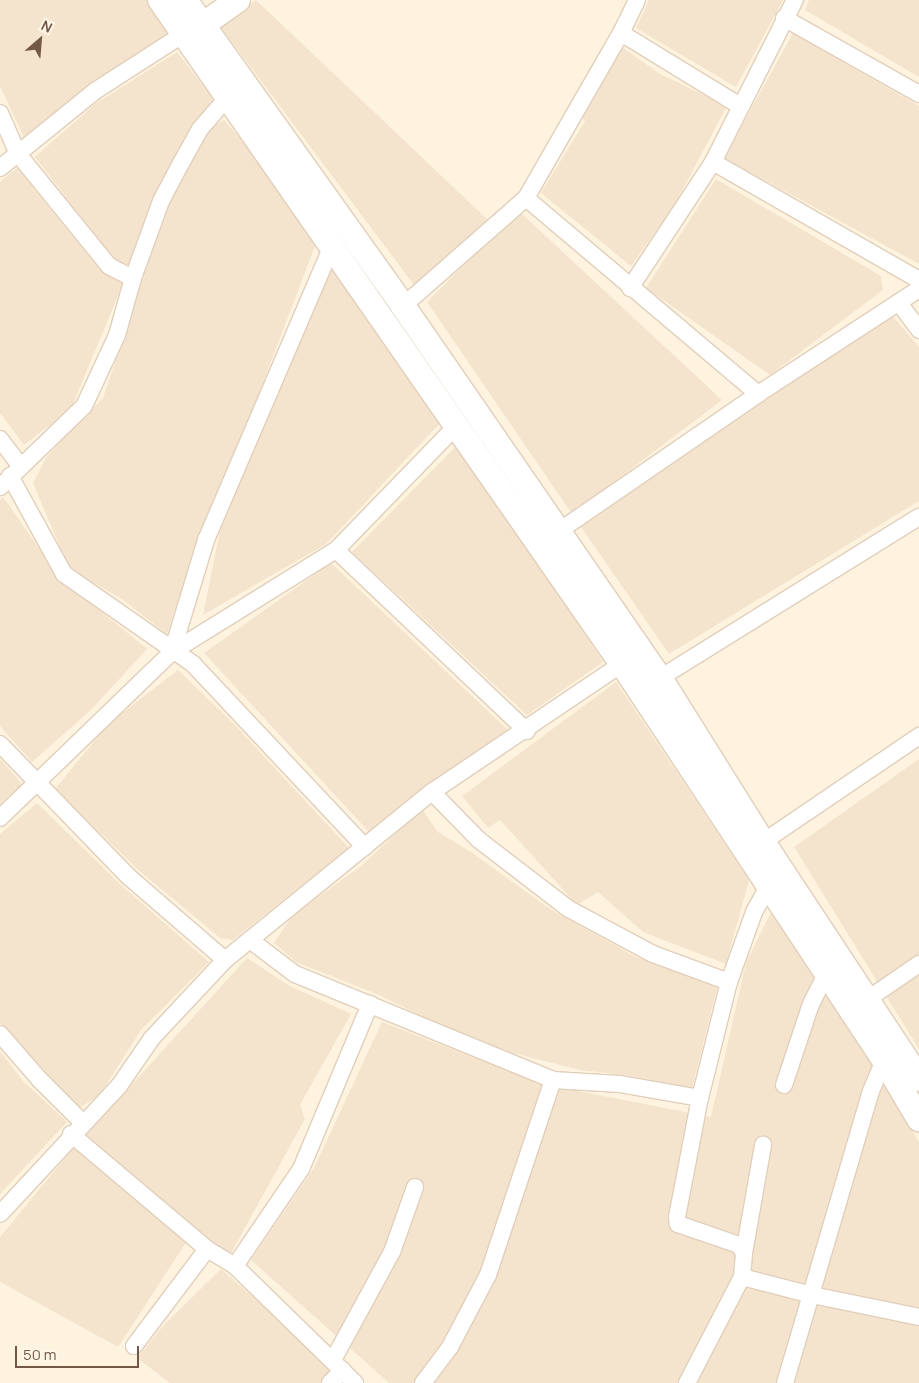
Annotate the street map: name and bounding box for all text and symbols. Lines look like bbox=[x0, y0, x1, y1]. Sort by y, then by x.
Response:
north arrow bbox=[15, 15, 65, 65]
text: N bbox=[38, 15, 56, 37]
scale bar bbox=[18, 1336, 141, 1368]
text: 50 m bbox=[23, 1344, 57, 1365]

